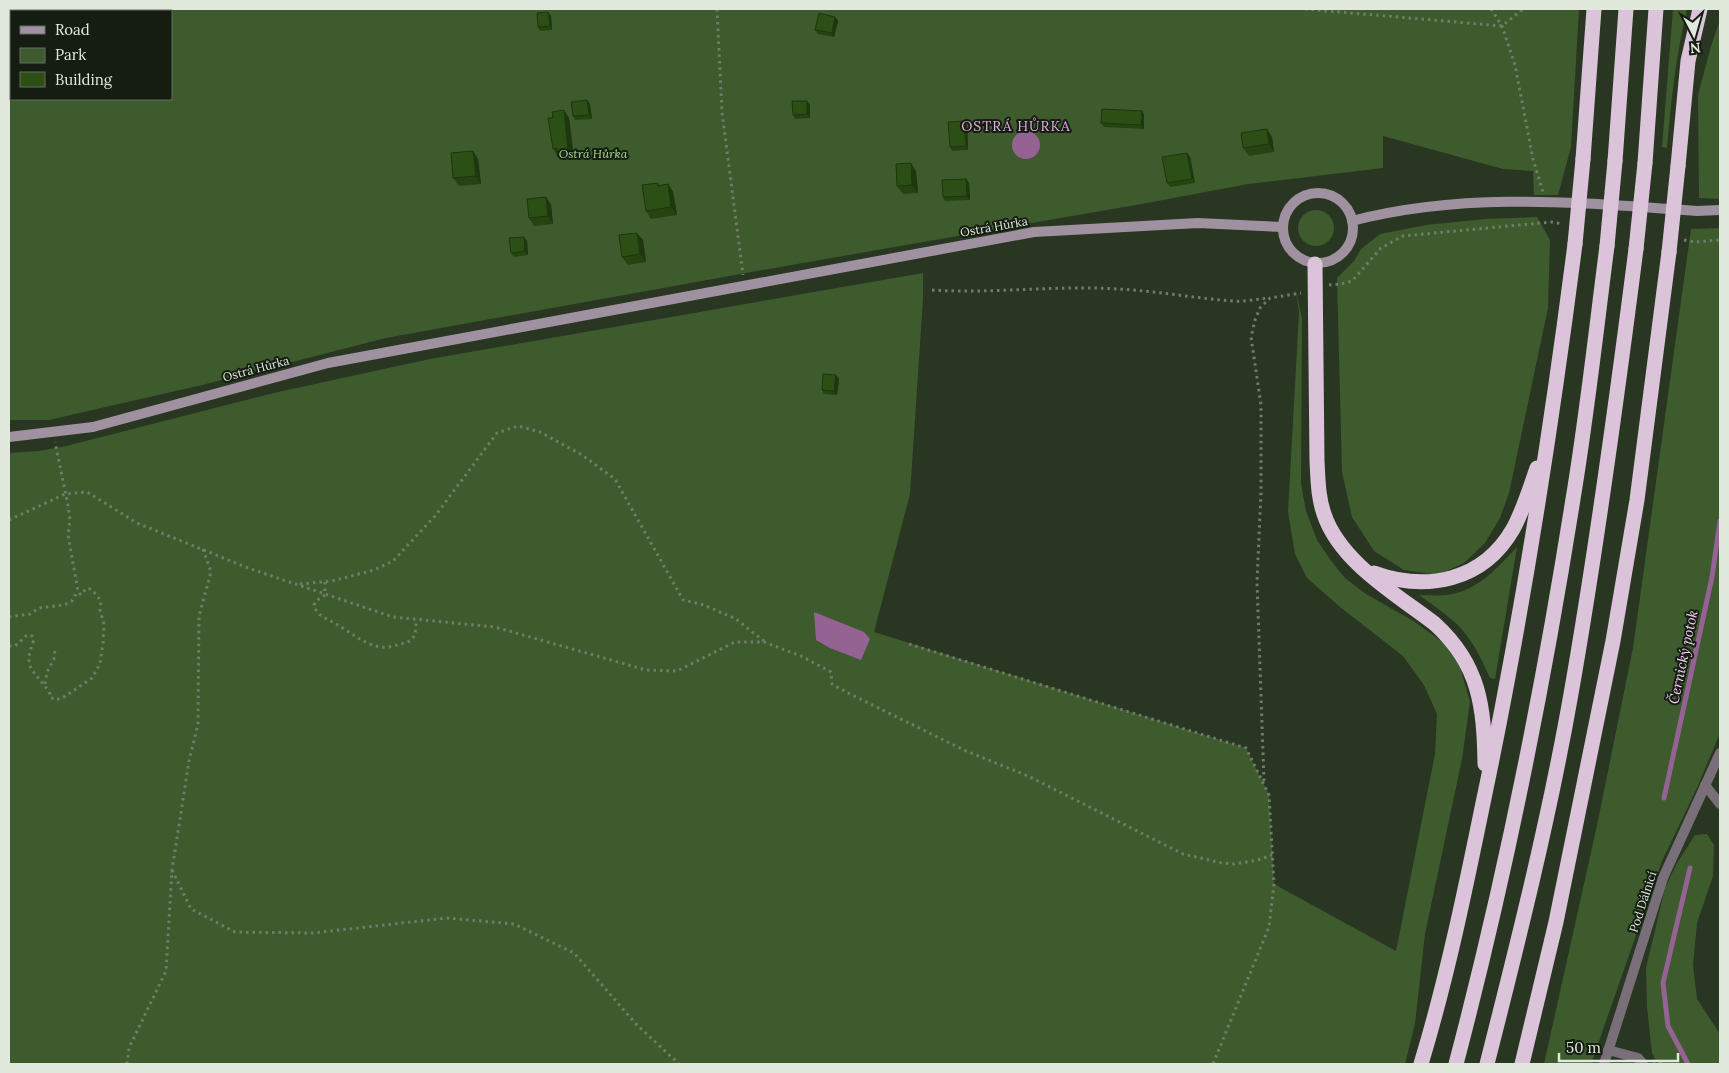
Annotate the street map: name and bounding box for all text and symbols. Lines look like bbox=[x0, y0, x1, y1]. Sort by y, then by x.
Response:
legend bbox=[10, 10, 172, 100]
north arrow bbox=[1669, 10, 1719, 60]
text: Road bbox=[55, 20, 90, 39]
text: N bbox=[1689, 38, 1702, 57]
text: Park bbox=[55, 45, 86, 64]
text: Building bbox=[55, 70, 113, 89]
district label: OSTRÁ HŮRKA bbox=[961, 117, 1071, 135]
park label: Ostrá Hůrka bbox=[559, 146, 628, 161]
street label: Ostrá Hůrka bbox=[959, 213, 1029, 240]
street label: Ostrá Hůrka bbox=[221, 352, 291, 385]
water label: Černický potok bbox=[1664, 608, 1702, 706]
street label: Pod Dálnicí bbox=[1626, 869, 1659, 934]
scale bar bbox=[1559, 1030, 1678, 1062]
text: 50 m bbox=[1566, 1038, 1601, 1057]

